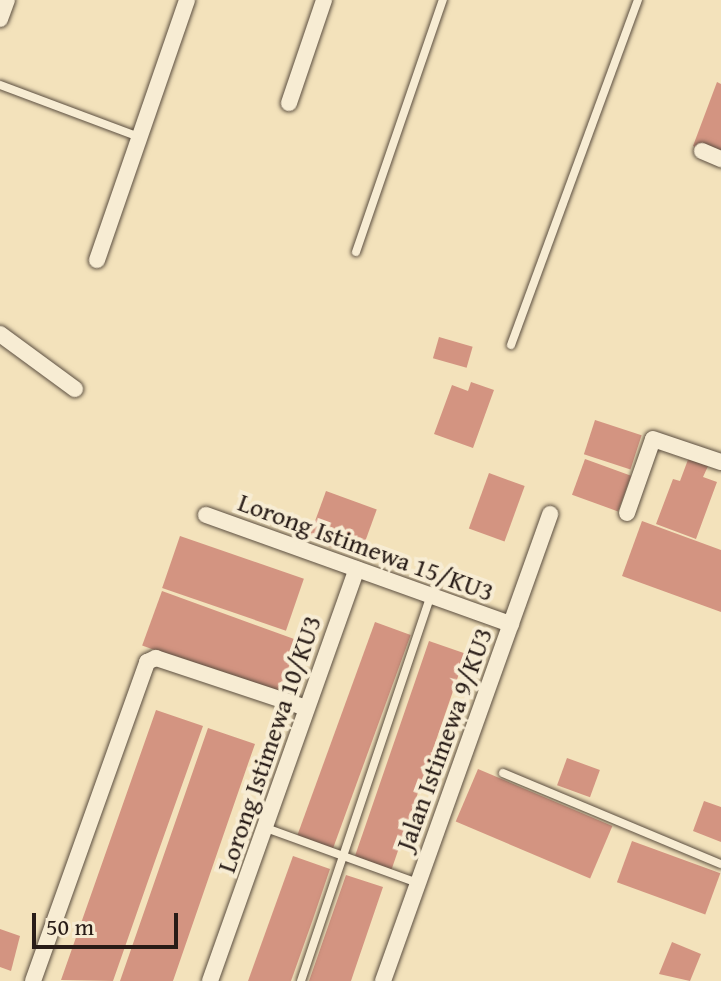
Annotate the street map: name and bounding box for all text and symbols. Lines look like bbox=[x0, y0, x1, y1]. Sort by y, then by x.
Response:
street label: Lorong Istimewa 15/KU3 bbox=[234, 486, 498, 608]
street label: Lorong Istimewa 10/KU3 bbox=[210, 612, 328, 876]
street label: Jalan Istimewa 9/KU3 bbox=[389, 623, 499, 855]
scale bar bbox=[36, 897, 182, 947]
text: 50 m bbox=[46, 909, 94, 944]

